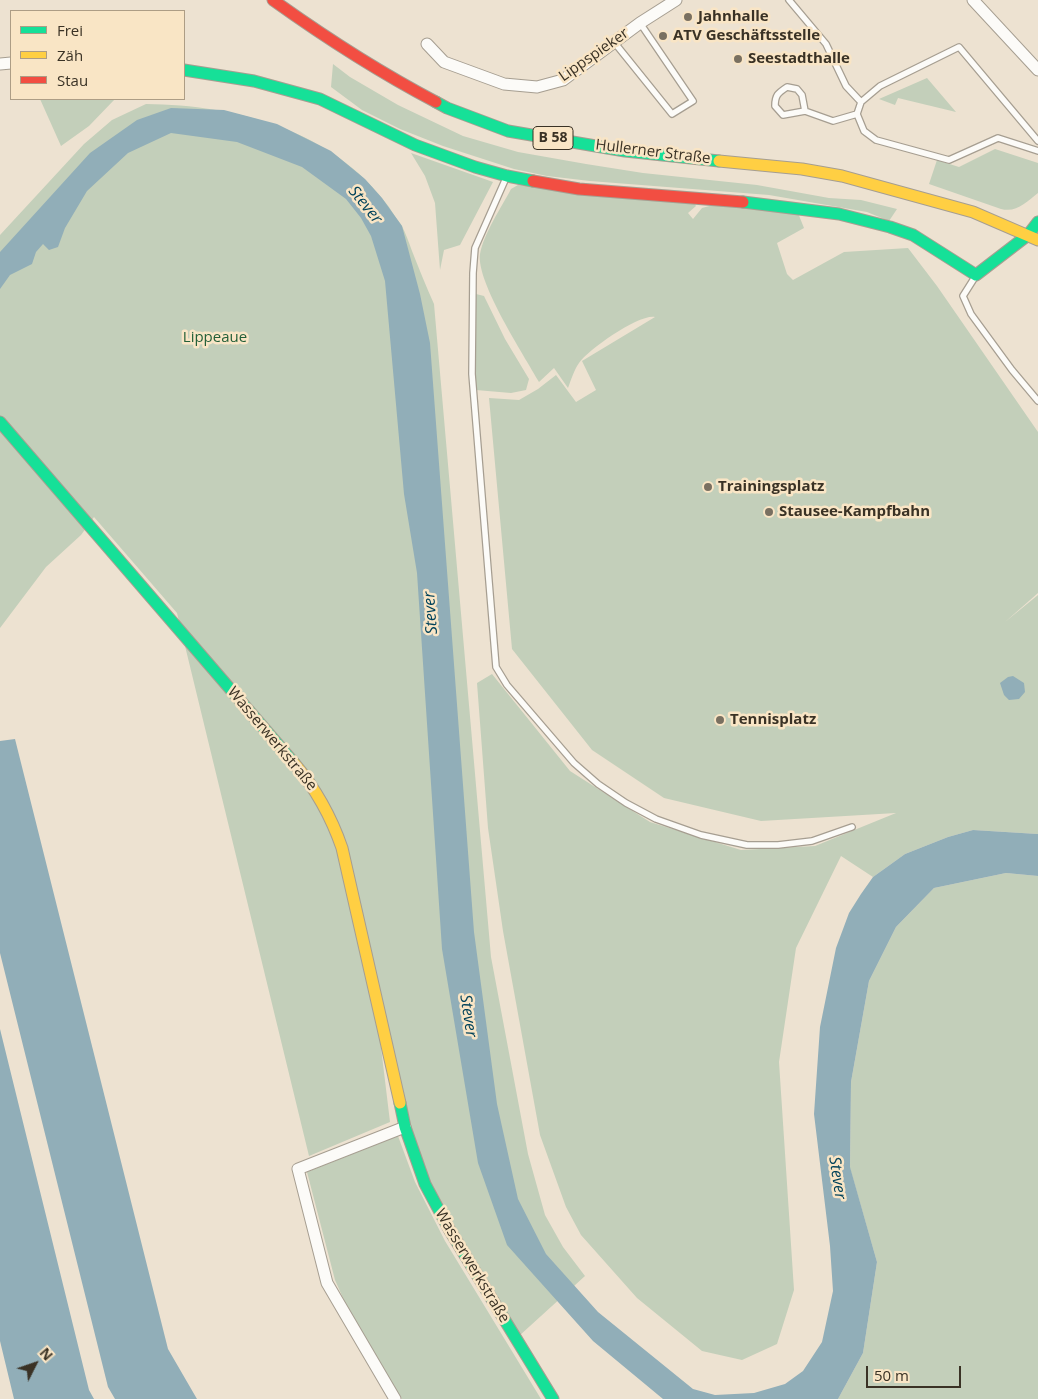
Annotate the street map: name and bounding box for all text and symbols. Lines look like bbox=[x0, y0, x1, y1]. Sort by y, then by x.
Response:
place label: Jahnhalle bbox=[698, 8, 769, 26]
legend bbox=[10, 10, 185, 100]
marker: Jahnhalle bbox=[682, 11, 694, 23]
text: Frei bbox=[57, 20, 83, 40]
street label: Lippspieker bbox=[556, 24, 632, 86]
place label: ATV Geschäftsstelle bbox=[673, 27, 820, 45]
marker: ATV Geschäftsstelle bbox=[657, 30, 669, 42]
text: Zäh bbox=[57, 45, 83, 65]
place label: Seestadthalle bbox=[748, 50, 850, 68]
marker: Seestadthalle bbox=[732, 53, 744, 65]
text: Stau bbox=[57, 70, 88, 90]
road number: B 58 bbox=[533, 126, 573, 150]
street label: Hullerner Straße bbox=[594, 136, 712, 168]
water label: Stever bbox=[344, 182, 386, 228]
park label: Lippeaue bbox=[183, 329, 247, 347]
place label: Trainingsplatz bbox=[718, 478, 824, 496]
marker: Trainingsplatz bbox=[702, 481, 714, 493]
place label: Stausee-Kampfbahn bbox=[779, 503, 930, 521]
marker: Stausee-Kampfbahn bbox=[763, 506, 775, 518]
water label: Stever bbox=[420, 591, 442, 635]
street label: Wasserwerkstraße bbox=[223, 683, 321, 795]
place label: Tennisplatz bbox=[730, 711, 816, 729]
marker: Tennisplatz bbox=[714, 714, 726, 726]
water label: Stever bbox=[455, 993, 481, 1039]
water label: Stever bbox=[824, 1155, 850, 1201]
street label: Wasserwerkstraße bbox=[431, 1206, 513, 1326]
north arrow bbox=[10, 1339, 60, 1389]
text: N bbox=[36, 1343, 58, 1364]
scale bar bbox=[868, 1356, 963, 1388]
text: 50 m bbox=[874, 1365, 909, 1385]

